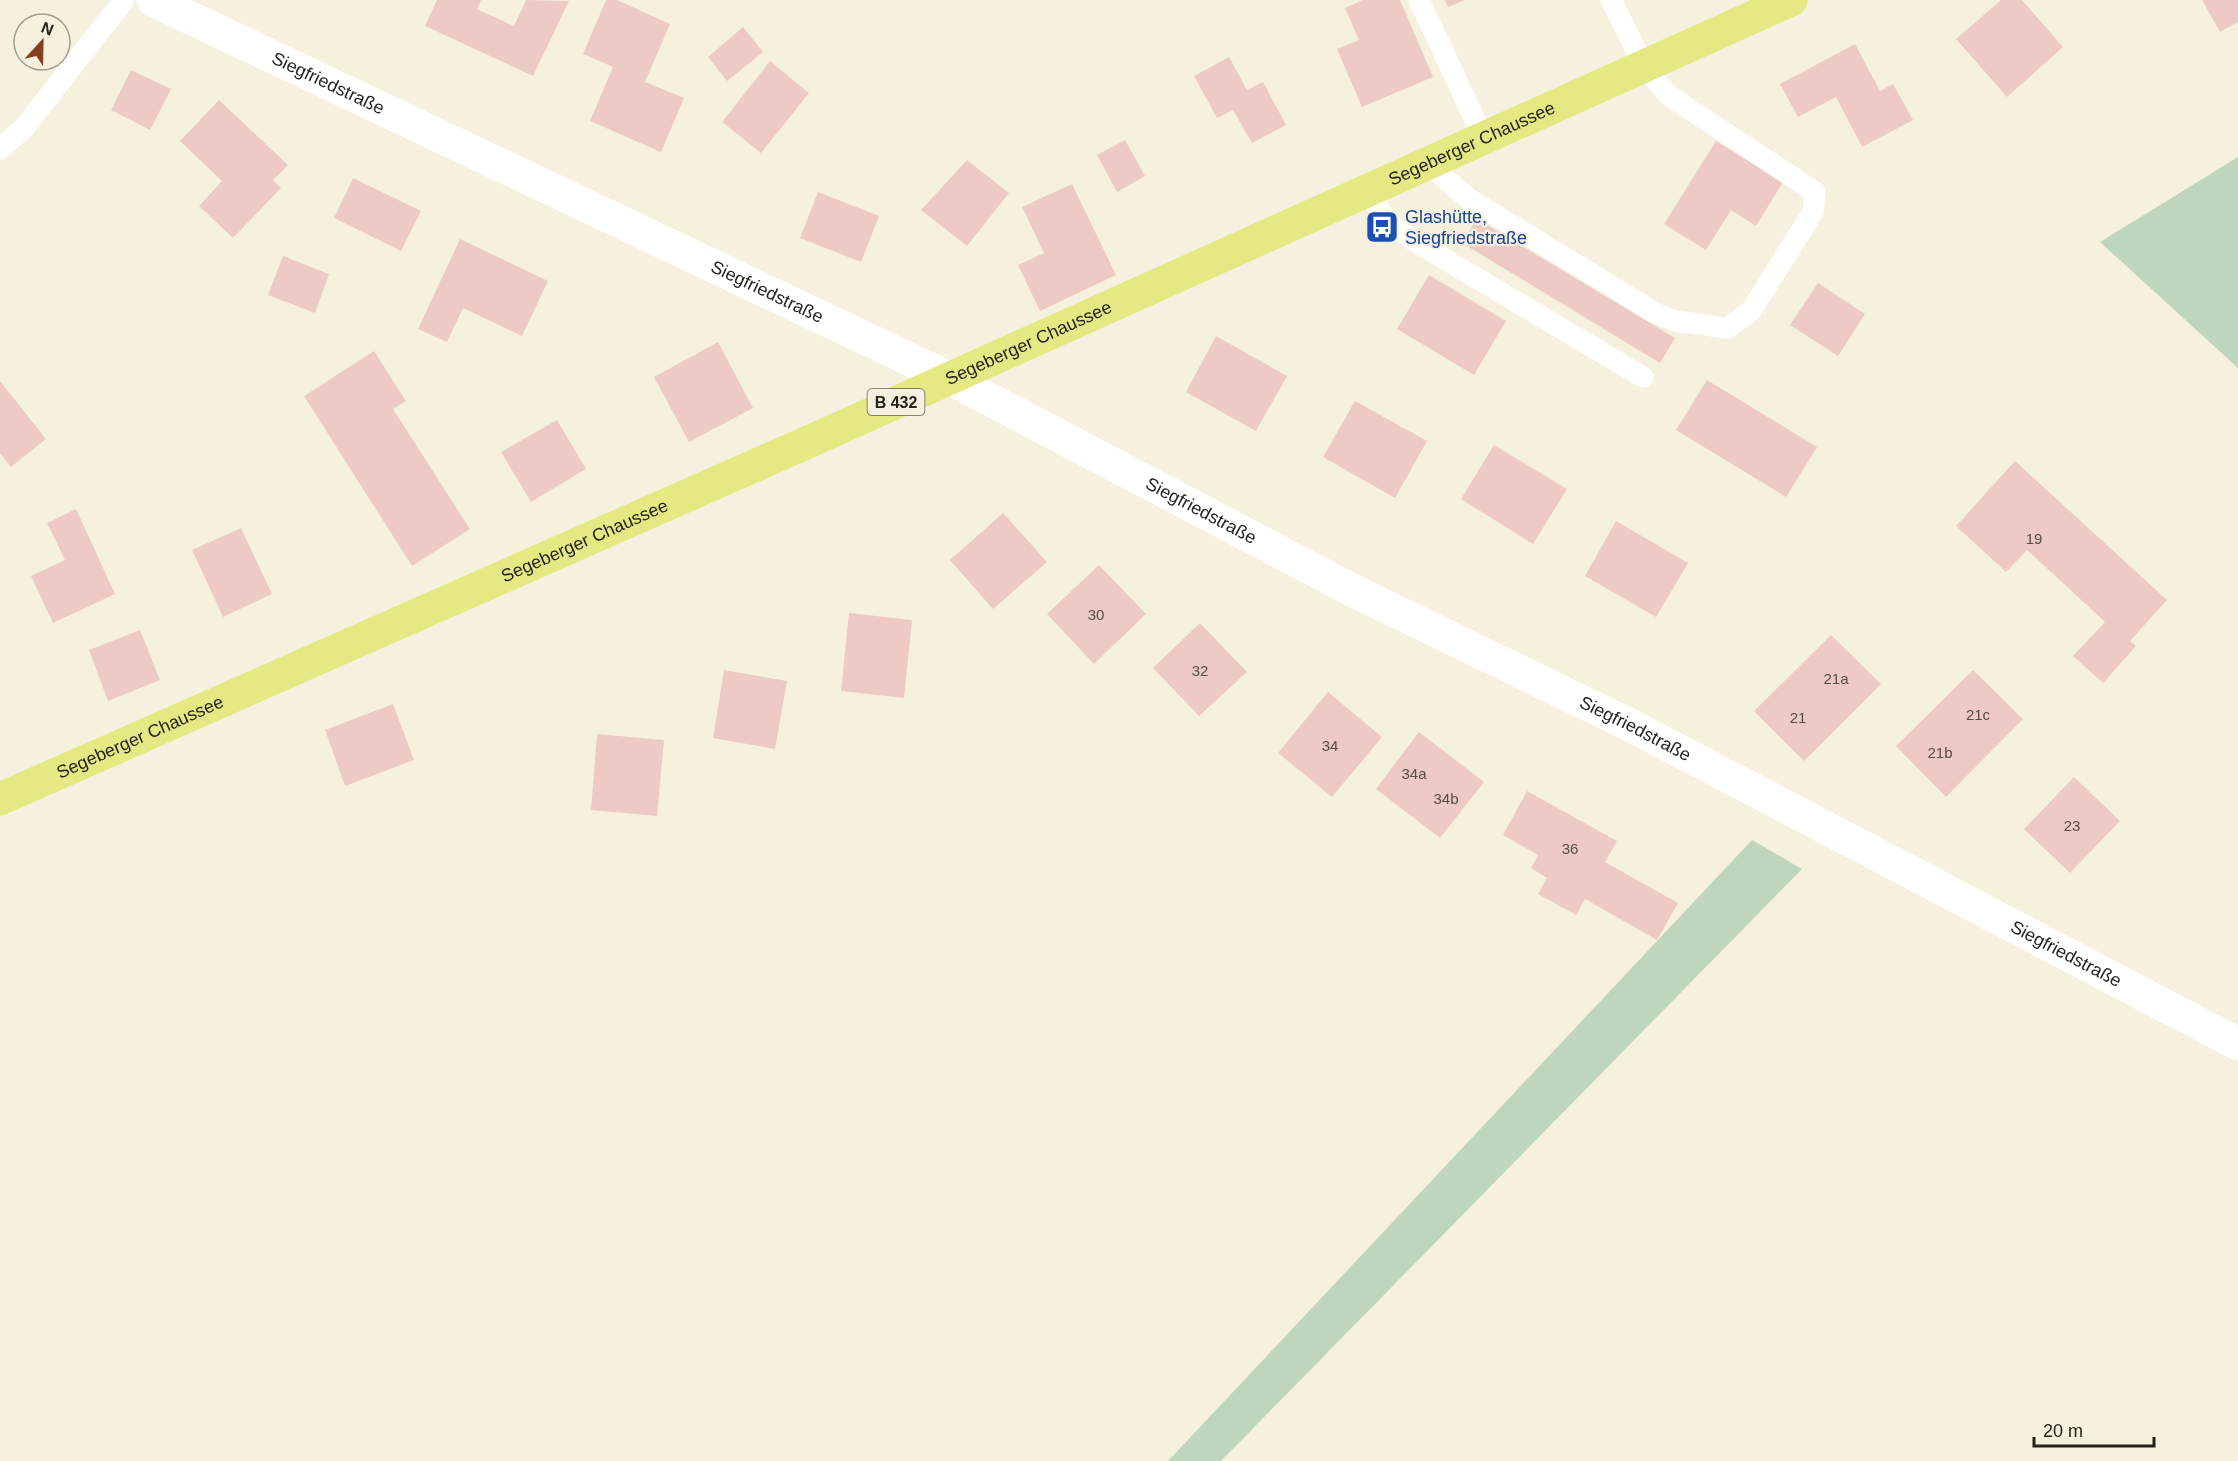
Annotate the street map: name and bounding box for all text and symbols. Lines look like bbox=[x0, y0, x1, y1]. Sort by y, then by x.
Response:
north arrow bbox=[12, 12, 72, 72]
text: N bbox=[39, 19, 56, 39]
street label: Siegfriedstraße bbox=[269, 48, 388, 118]
street label: Segeberger Chaussee bbox=[1385, 98, 1558, 190]
place label: Glashütte, Siegfriedstraße bbox=[1405, 207, 1527, 248]
bus stop icon: Glashütte, Siegfriedstraße bbox=[1364, 209, 1400, 245]
street label: Siegfriedstraße bbox=[708, 256, 827, 327]
street label: Segeberger Chaussee bbox=[942, 297, 1115, 389]
road number: B 432 bbox=[868, 389, 924, 415]
street label: Siegfriedstraße bbox=[1142, 473, 1260, 548]
street label: Segeberger Chaussee bbox=[498, 495, 671, 586]
house number: 19 bbox=[2026, 530, 2042, 547]
house number: 30 bbox=[1088, 606, 1104, 623]
house number: 32 bbox=[1192, 662, 1208, 679]
house number: 21a bbox=[1823, 670, 1849, 687]
street label: Segeberger Chaussee bbox=[53, 692, 226, 783]
street label: Siegfriedstraße bbox=[1576, 692, 1694, 765]
house number: 21c bbox=[1966, 706, 1991, 723]
house number: 21 bbox=[1790, 709, 1806, 726]
house number: 34 bbox=[1322, 737, 1338, 754]
house number: 21b bbox=[1927, 744, 1953, 761]
house number: 34a bbox=[1401, 765, 1427, 782]
house number: 34b bbox=[1433, 790, 1459, 807]
house number: 23 bbox=[2064, 817, 2080, 834]
house number: 36 bbox=[1562, 840, 1578, 857]
street label: Siegfriedstraße bbox=[2007, 917, 2125, 991]
scale bar bbox=[2034, 1410, 2154, 1448]
text: 20 m bbox=[2043, 1421, 2083, 1441]

